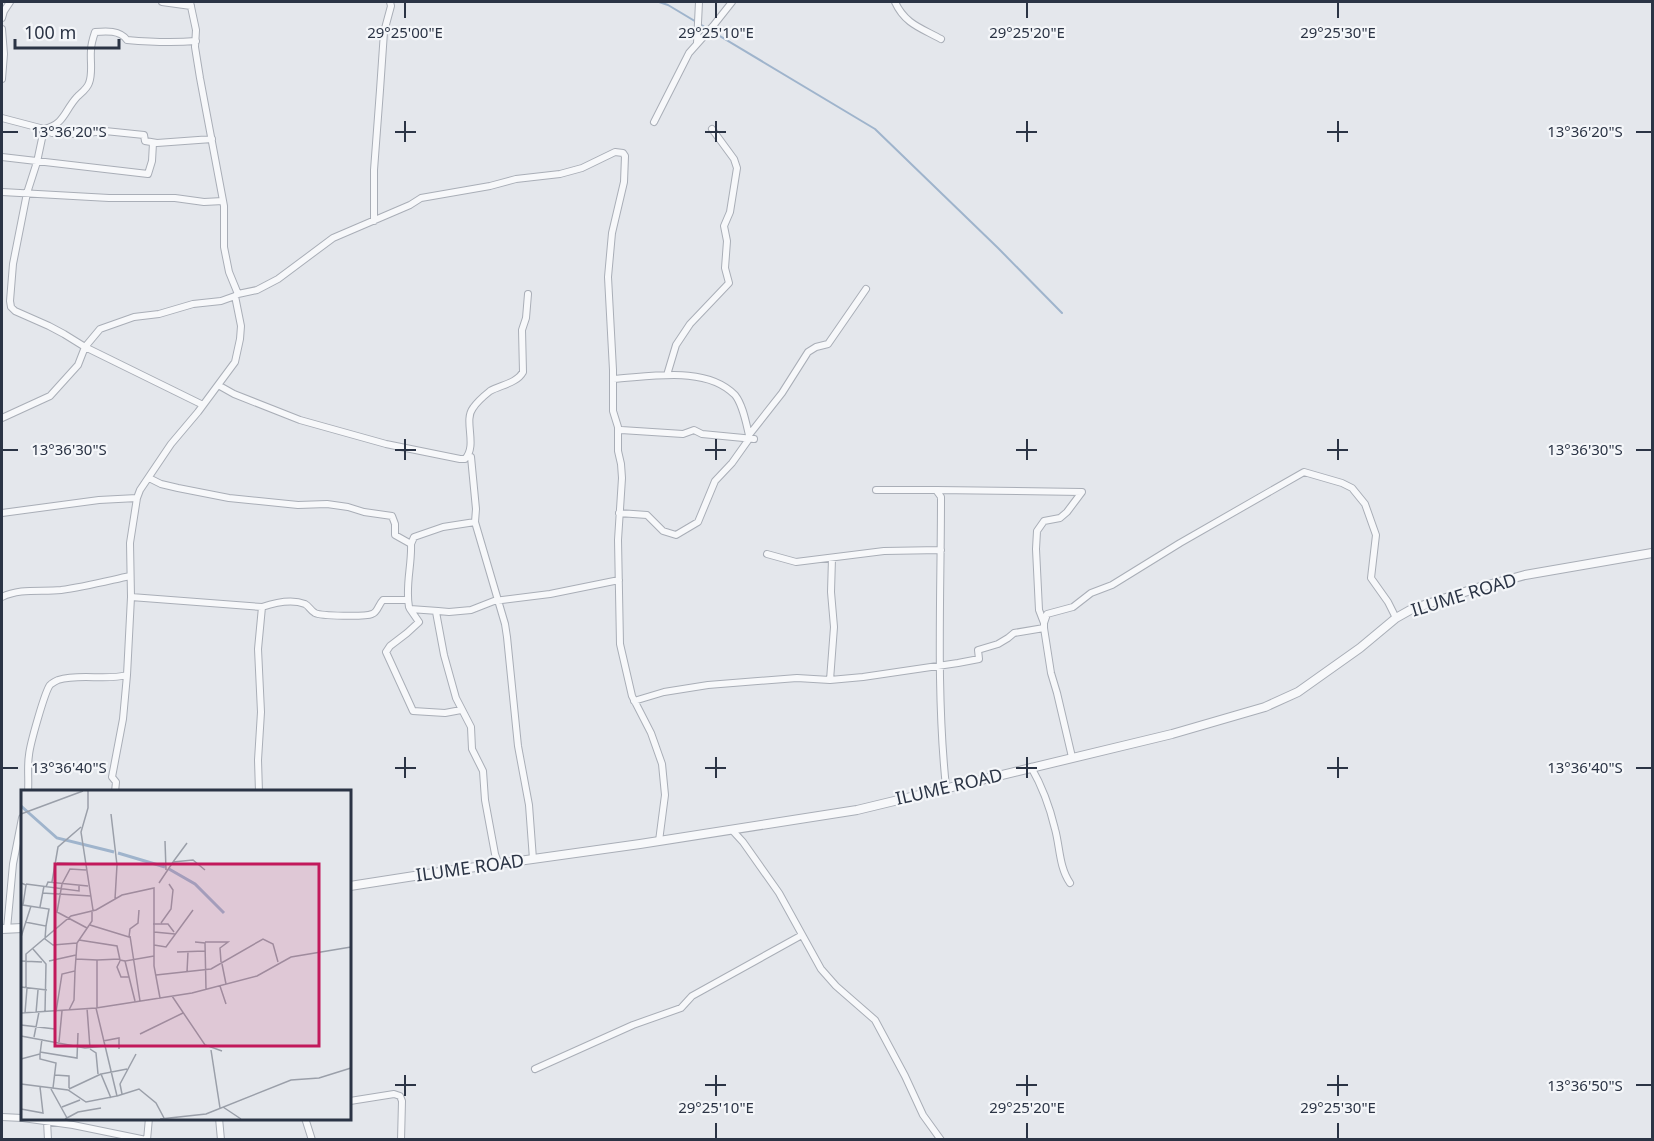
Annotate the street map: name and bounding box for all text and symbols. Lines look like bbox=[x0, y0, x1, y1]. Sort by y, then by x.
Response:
scale bar bbox=[15, 12, 118, 50]
text: 100 m bbox=[24, 20, 76, 44]
text: 29°25'00"E bbox=[367, 22, 443, 42]
text: 29°25'10"E bbox=[678, 22, 754, 42]
text: 29°25'20"E bbox=[989, 22, 1065, 42]
text: 29°25'30"E bbox=[1300, 22, 1376, 42]
text: 13°36'20"S bbox=[31, 121, 107, 141]
text: 13°36'20"S bbox=[1547, 121, 1623, 141]
text: 13°36'30"S bbox=[31, 439, 107, 459]
text: 13°36'30"S bbox=[1547, 439, 1623, 459]
street label: ILUME ROAD bbox=[1408, 567, 1519, 621]
text: 13°36'40"S bbox=[31, 757, 107, 777]
text: 13°36'40"S bbox=[1547, 757, 1623, 777]
street label: ILUME ROAD bbox=[893, 762, 1005, 810]
inset map bbox=[21, 790, 351, 1120]
street label: ILUME ROAD bbox=[414, 848, 526, 886]
text: 13°36'50"S bbox=[1547, 1075, 1623, 1095]
text: 29°25'10"E bbox=[678, 1097, 754, 1117]
text: 29°25'20"E bbox=[989, 1097, 1065, 1117]
text: 29°25'30"E bbox=[1300, 1097, 1376, 1117]

